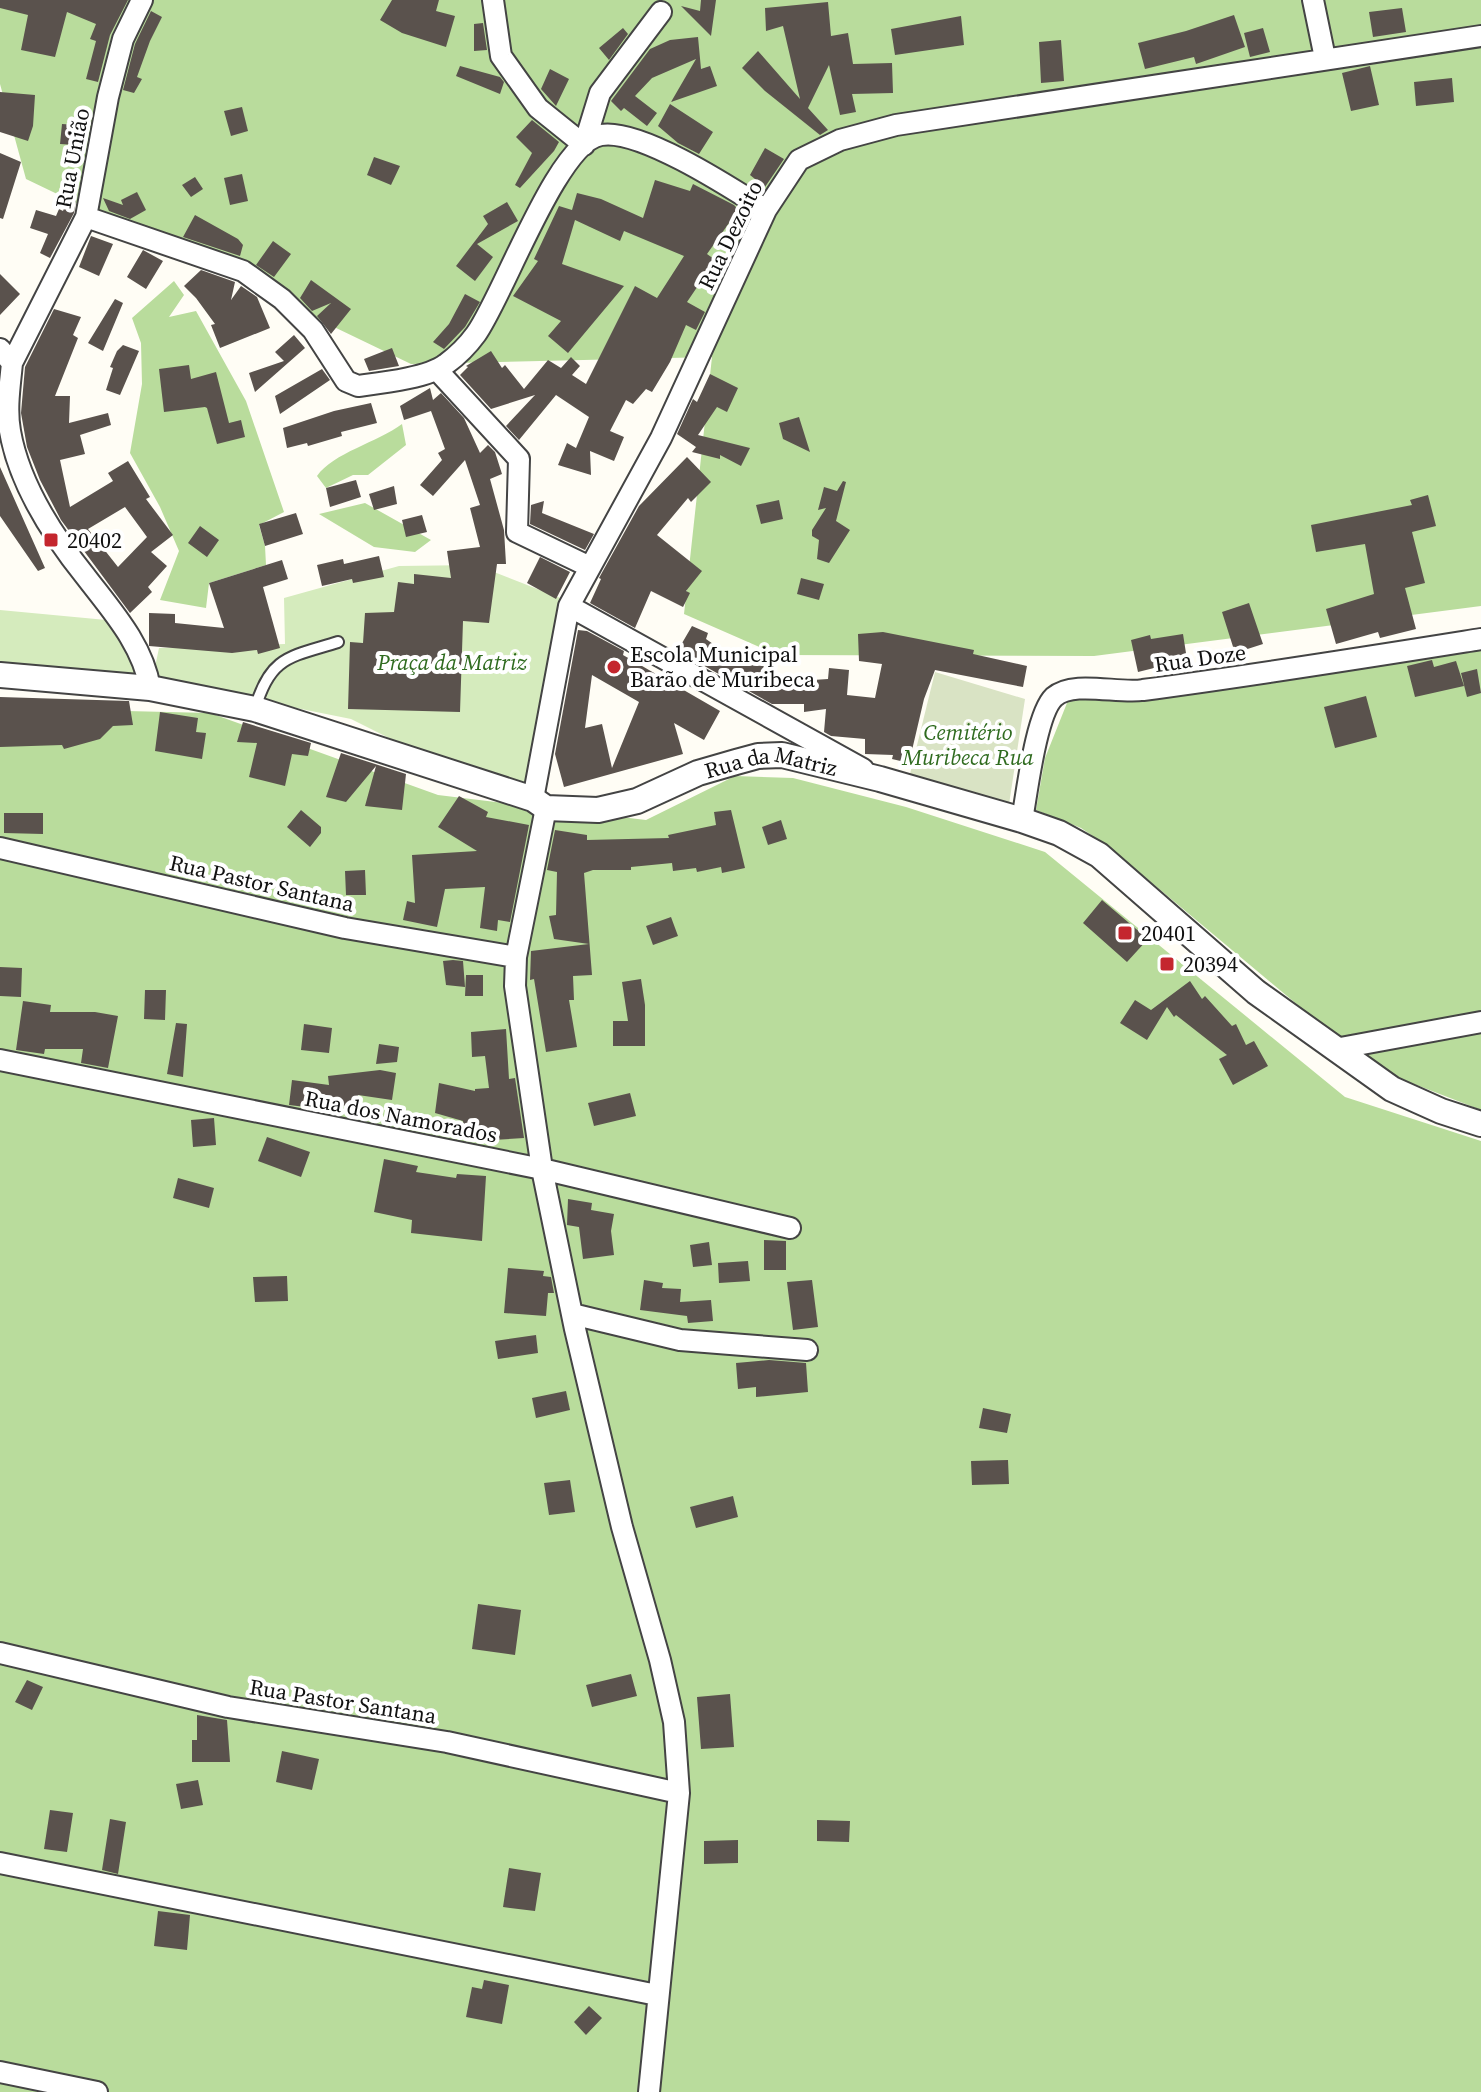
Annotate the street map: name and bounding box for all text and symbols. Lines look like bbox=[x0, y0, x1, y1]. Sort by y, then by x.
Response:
street label: Rua União bbox=[48, 105, 96, 211]
street label: Rua Dezoito bbox=[691, 175, 769, 295]
place label: 20402 bbox=[67, 525, 122, 555]
marker: 20402 bbox=[42, 531, 60, 549]
street label: Rua Doze bbox=[1152, 637, 1248, 679]
place label: Escola Municipal Barão de Muribeca bbox=[630, 639, 816, 694]
park label: Praça da Matriz bbox=[376, 647, 528, 677]
marker: Escola Municipal Barão de Muribeca bbox=[605, 658, 623, 676]
park label: Cemitério Muribeca Rua bbox=[901, 717, 1034, 772]
street label: Rua da Matriz bbox=[701, 739, 841, 785]
street label: Rua Pastor Santana bbox=[167, 847, 358, 919]
place label: 20401 bbox=[1141, 918, 1196, 948]
marker: 20401 bbox=[1116, 924, 1134, 942]
place label: 20394 bbox=[1183, 949, 1238, 979]
marker: 20394 bbox=[1158, 955, 1176, 973]
street label: Rua dos Namorados bbox=[302, 1083, 500, 1149]
street label: Rua Pastor Santana bbox=[247, 1671, 439, 1731]

